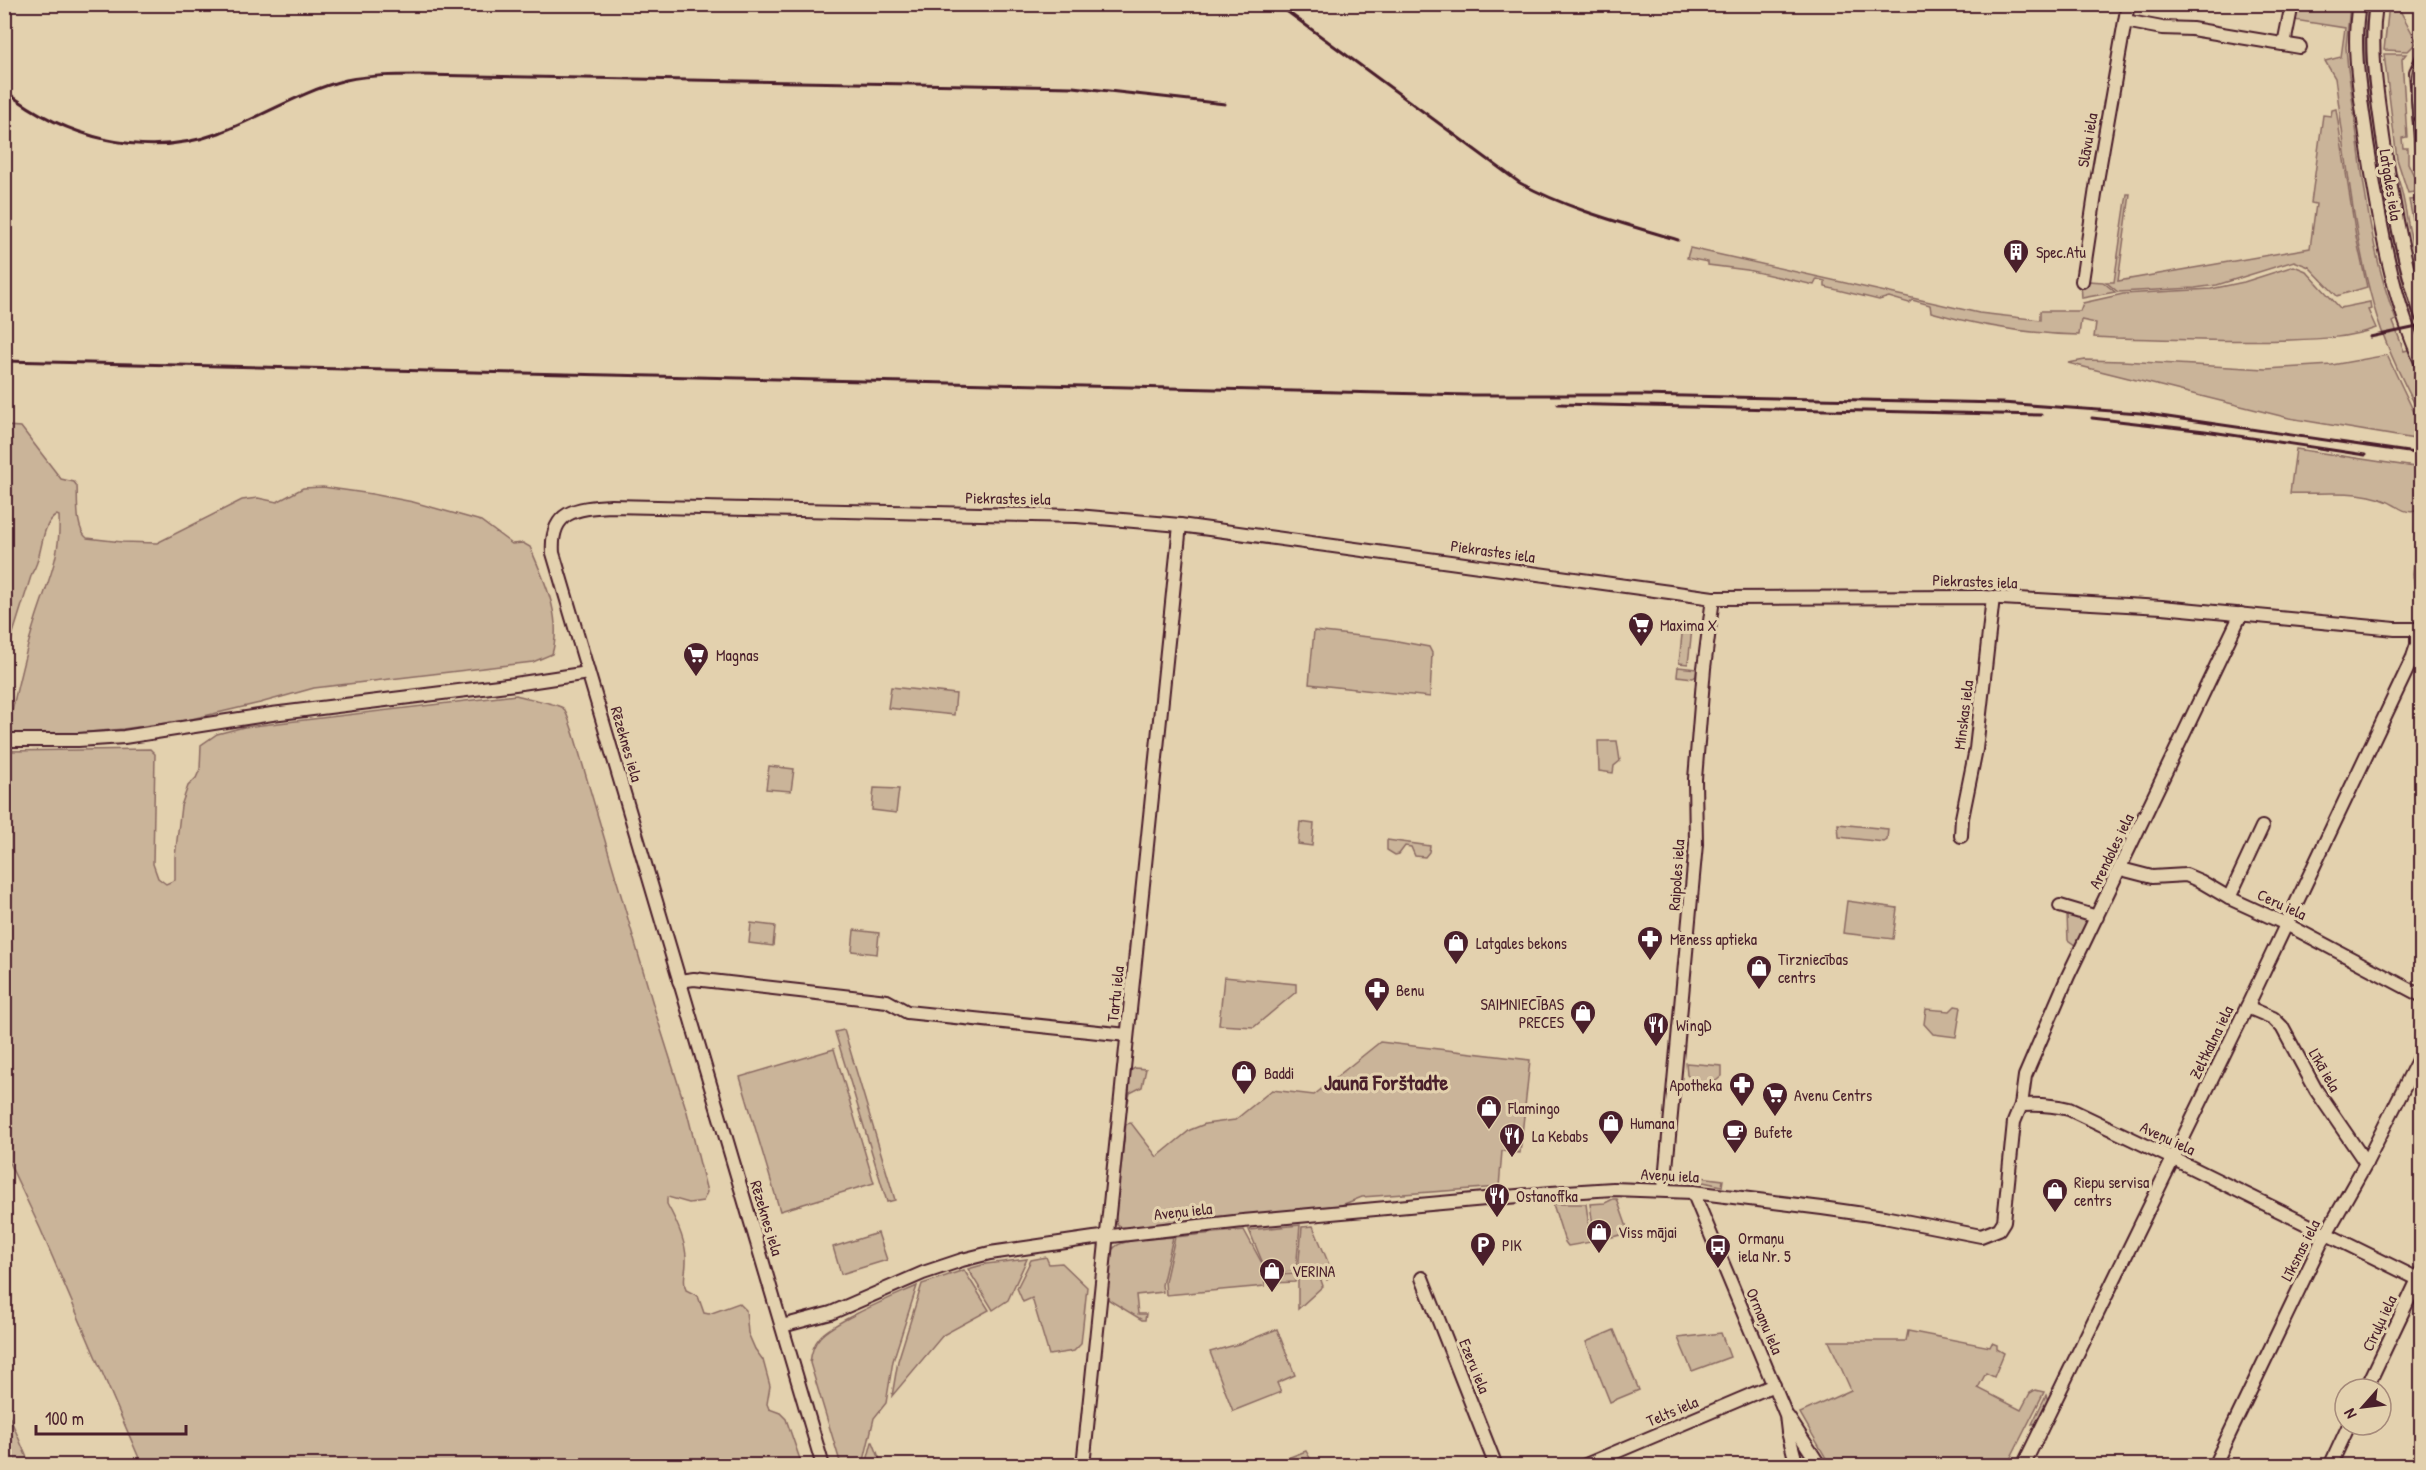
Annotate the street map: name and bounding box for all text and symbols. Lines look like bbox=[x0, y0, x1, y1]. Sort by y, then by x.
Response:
street label: Slāvu iela bbox=[2071, 111, 2103, 169]
street label: Latgales iela bbox=[2374, 148, 2408, 222]
building icon: Spec.Atu bbox=[2001, 237, 2031, 275]
place label: Spec.Atu bbox=[2036, 241, 2087, 263]
street label: Piekrastes iela bbox=[965, 486, 1051, 510]
street label: Piekrastes iela bbox=[1449, 534, 1537, 568]
street label: Piekrastes iela bbox=[1932, 569, 2018, 593]
supermarket icon: Maxima X bbox=[1626, 610, 1656, 648]
place label: Maxima X bbox=[1660, 614, 1717, 636]
supermarket icon: Magnas bbox=[681, 640, 711, 678]
place label: Magnas bbox=[716, 644, 759, 666]
street label: Minskas iela bbox=[1948, 679, 1978, 751]
street label: Rēzeknes iela bbox=[606, 704, 648, 784]
street label: Arendoles iela bbox=[2083, 810, 2139, 892]
street label: Raipoles iela bbox=[1663, 839, 1689, 911]
street label: Ceru iela bbox=[2254, 883, 2310, 925]
pharmacy icon: Mēness aptieka bbox=[1635, 924, 1665, 962]
shop icon: Latgales bekons bbox=[1441, 928, 1471, 966]
place label: Mēness aptieka bbox=[1670, 928, 1757, 950]
place label: Latgales bekons bbox=[1476, 932, 1567, 954]
place label: Tirzniecības centrs bbox=[1778, 948, 1848, 988]
shop icon: Tirzniecības centrs bbox=[1744, 953, 1774, 991]
street label: Tartu iela bbox=[1101, 965, 1129, 1023]
pharmacy icon: Benu bbox=[1362, 975, 1392, 1013]
place label: Benu bbox=[1396, 979, 1425, 1001]
place label: SAIMNIECĪBAS PRECES bbox=[1480, 993, 1565, 1033]
shop icon: SAIMNIECĪBAS PRECES bbox=[1568, 998, 1598, 1036]
street label: Zeltkalna iela bbox=[2184, 1002, 2238, 1082]
restaurant icon: WingD bbox=[1641, 1010, 1671, 1048]
place label: WingD bbox=[1676, 1014, 1712, 1036]
street label: Līkā iela bbox=[2304, 1044, 2346, 1096]
shop icon: Baddi bbox=[1229, 1058, 1259, 1096]
place label: Baddi bbox=[1264, 1062, 1294, 1084]
district label: Jaunā Forštadte bbox=[1324, 1067, 1448, 1097]
pharmacy icon: Apotheka bbox=[1727, 1070, 1757, 1108]
place label: Apotheka bbox=[1669, 1074, 1722, 1096]
supermarket icon: Avenu Centrs bbox=[1760, 1080, 1790, 1118]
place label: Avenu Centrs bbox=[1794, 1084, 1872, 1106]
shop icon: Flamingo bbox=[1474, 1093, 1504, 1131]
place label: Flamingo bbox=[1507, 1097, 1560, 1119]
shop icon: Humana bbox=[1596, 1108, 1626, 1146]
place label: Humana bbox=[1630, 1112, 1675, 1134]
street label: Aveņu iela bbox=[2137, 1116, 2199, 1160]
cafe icon: Bufete bbox=[1720, 1117, 1750, 1155]
restaurant icon: La Kebabs bbox=[1497, 1121, 1527, 1159]
place label: Bufete bbox=[1754, 1121, 1793, 1143]
place label: La Kebabs bbox=[1532, 1125, 1588, 1147]
street label: Aveņu iela bbox=[1640, 1162, 1700, 1188]
place label: Riepu servisa centrs bbox=[2074, 1171, 2149, 1211]
shop icon: Riepu servisa centrs bbox=[2040, 1176, 2070, 1214]
street label: Rēzeknes iela bbox=[745, 1178, 789, 1258]
restaurant icon: Ostanoffka bbox=[1482, 1181, 1512, 1219]
place label: Ostanoffka bbox=[1516, 1185, 1578, 1207]
street label: Aveņu iela bbox=[1153, 1197, 1213, 1225]
street label: Līksnas iela bbox=[2275, 1216, 2325, 1284]
shop icon: Viss mājai bbox=[1584, 1217, 1614, 1255]
place label: Viss mājai bbox=[1618, 1221, 1677, 1243]
place label: Ormaņu iela Nr. 5 bbox=[1738, 1227, 1791, 1267]
parking icon: PIK bbox=[1468, 1230, 1498, 1268]
bus stop icon: Ormaņu iela Nr. 5 bbox=[1703, 1232, 1733, 1270]
place label: PIK bbox=[1502, 1234, 1522, 1256]
shop icon: VERINA bbox=[1257, 1256, 1287, 1294]
place label: VERINA bbox=[1292, 1260, 1336, 1282]
street label: Ormaņu iela bbox=[1741, 1284, 1789, 1358]
street label: Cīruļu iela bbox=[2356, 1291, 2402, 1355]
street label: Ezeru iela bbox=[1454, 1335, 1496, 1397]
north arrow bbox=[2333, 1377, 2393, 1437]
street label: Telts iela bbox=[1643, 1390, 1701, 1432]
scale bar bbox=[36, 1398, 186, 1436]
text: N bbox=[2338, 1405, 2361, 1423]
text: 100 m bbox=[45, 1406, 84, 1431]

